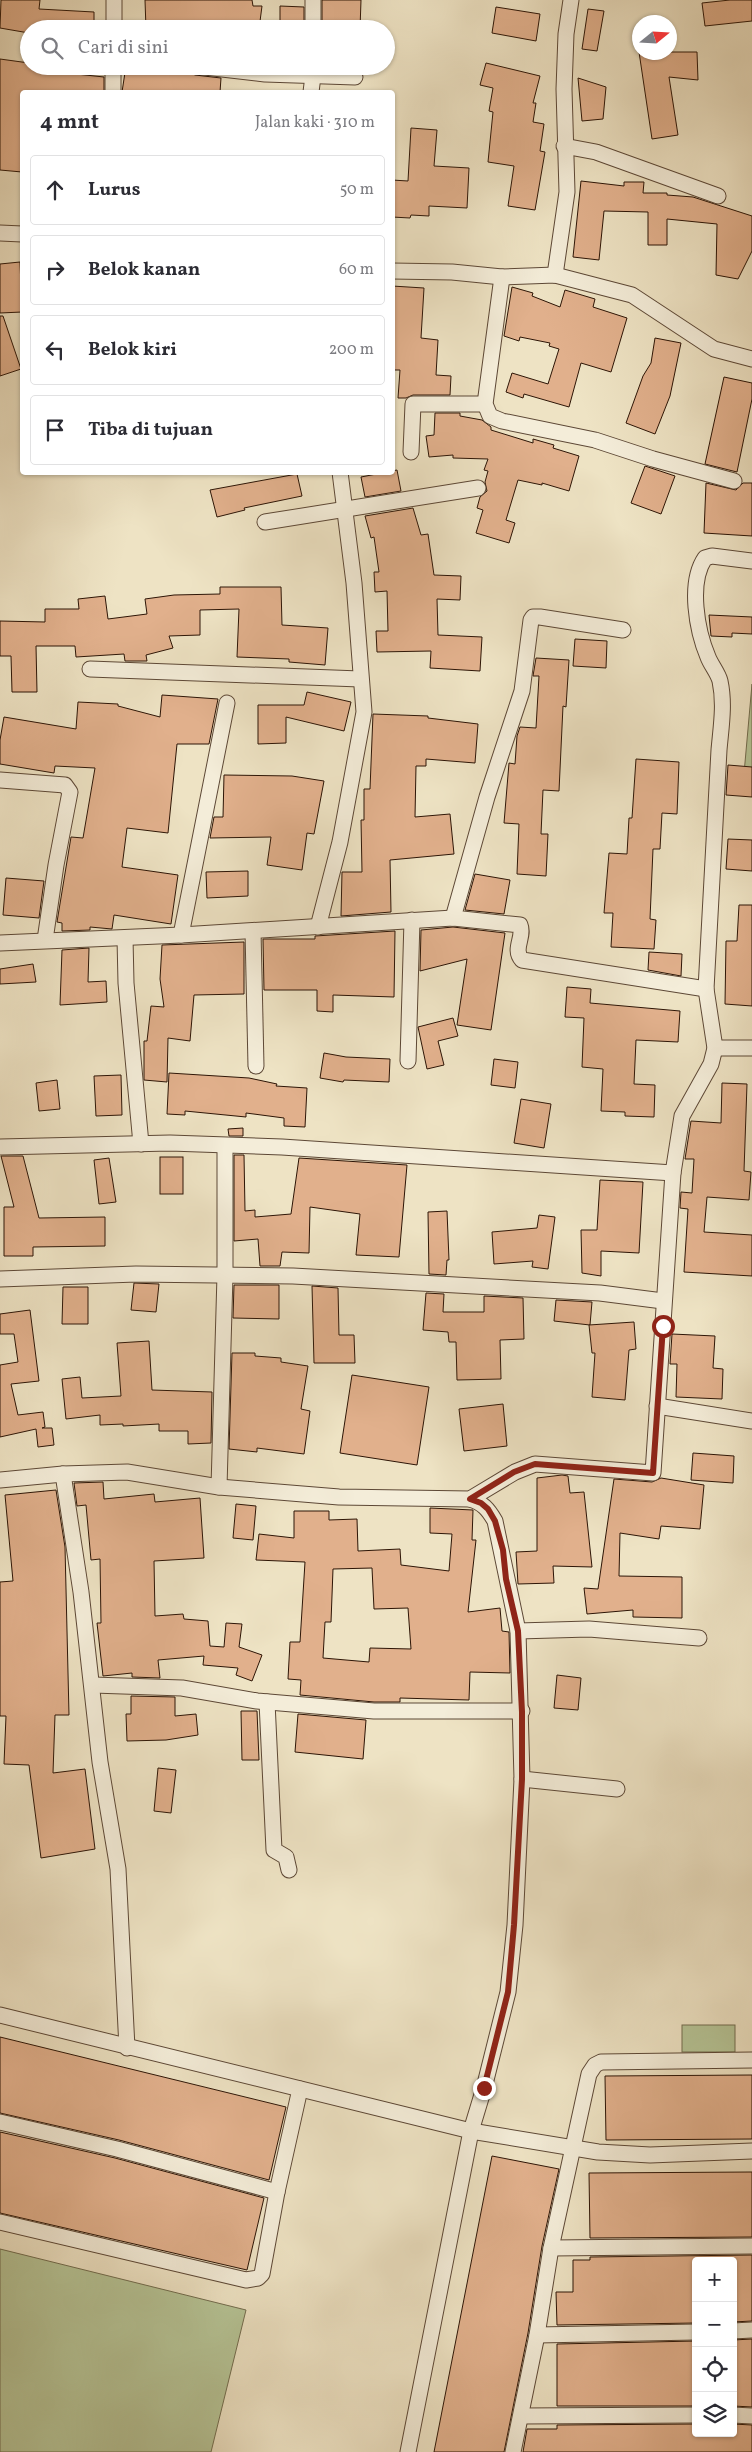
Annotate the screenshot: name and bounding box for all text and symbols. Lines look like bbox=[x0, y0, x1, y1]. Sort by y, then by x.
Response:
north arrow bbox=[632, 15, 677, 60]
search box bbox=[20, 20, 395, 75]
icon: search bbox=[38, 34, 66, 62]
text: Cari di sini bbox=[78, 35, 169, 61]
text: 4 mnt bbox=[40, 108, 99, 137]
text: Jalan kaki · 310 m bbox=[255, 112, 375, 134]
icon: ahead bbox=[41, 176, 69, 204]
text: Lurus bbox=[88, 177, 140, 203]
text: 50 m bbox=[340, 179, 374, 201]
icon: right bbox=[41, 256, 69, 284]
text: Belok kanan bbox=[88, 257, 200, 283]
text: 60 m bbox=[339, 259, 374, 281]
icon: left bbox=[41, 336, 69, 364]
text: Belok kiri bbox=[88, 337, 177, 363]
text: 200 m bbox=[329, 339, 374, 361]
icon: arrive bbox=[41, 416, 69, 444]
text: Tiba di tujuan bbox=[88, 417, 213, 443]
route start bbox=[652, 1315, 675, 1338]
route end bbox=[473, 2077, 496, 2100]
map controls bbox=[692, 2257, 737, 2437]
button: + bbox=[692, 2257, 737, 2302]
button: − bbox=[692, 2302, 737, 2347]
button: locate bbox=[692, 2347, 737, 2392]
button: layers bbox=[692, 2392, 737, 2437]

